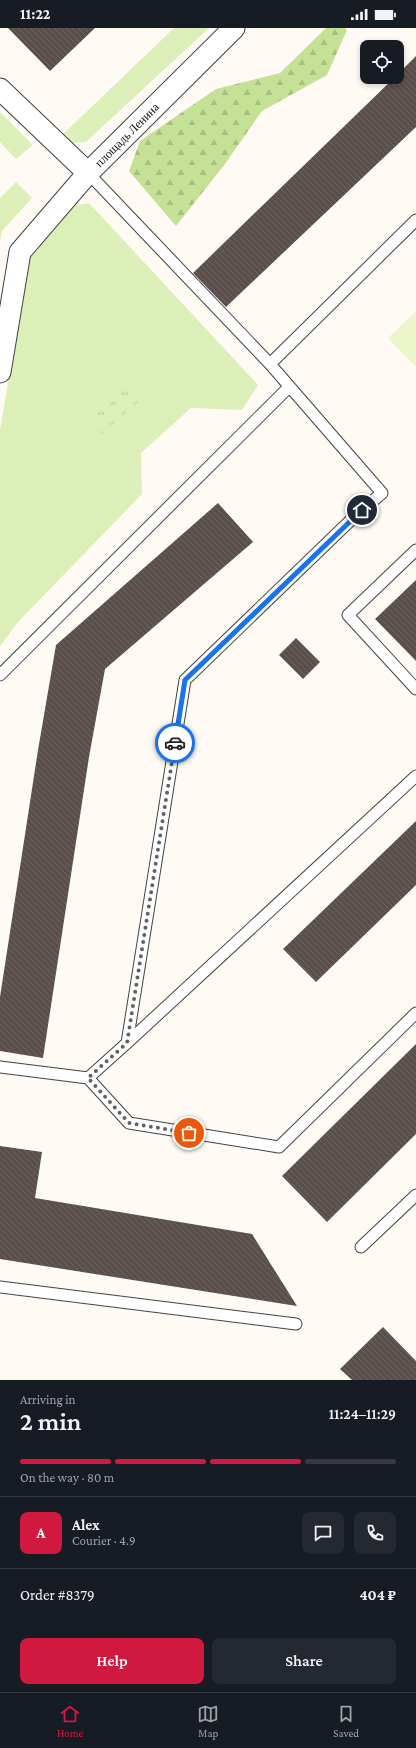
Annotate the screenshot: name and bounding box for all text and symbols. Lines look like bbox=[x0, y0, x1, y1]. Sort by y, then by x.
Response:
text: 11:22 bbox=[20, 6, 50, 22]
map controls bbox=[360, 40, 404, 84]
button: locate bbox=[360, 40, 404, 84]
street label: площадь Ленина bbox=[92, 100, 162, 170]
pin bbox=[345, 493, 379, 527]
icon: home bbox=[351, 499, 373, 521]
courier bbox=[155, 723, 195, 763]
icon: car bbox=[164, 732, 186, 754]
pin bbox=[172, 1116, 206, 1150]
icon: bag bbox=[178, 1122, 200, 1144]
text: Arriving in bbox=[20, 1392, 76, 1407]
text: 11:24–11:29 bbox=[329, 1406, 396, 1422]
text: 2 min bbox=[20, 1407, 81, 1436]
text: On the way · 80 m bbox=[20, 1470, 114, 1485]
button: chat bbox=[302, 1512, 344, 1554]
button: phone bbox=[354, 1512, 396, 1554]
text: Alex bbox=[72, 1517, 100, 1533]
text: A bbox=[37, 1525, 45, 1541]
text: Courier · 4.9 bbox=[72, 1533, 136, 1548]
text: Order #8379 bbox=[20, 1587, 95, 1603]
text: 404 ₽ bbox=[360, 1587, 396, 1603]
button: Help bbox=[20, 1638, 204, 1684]
button: Share bbox=[212, 1638, 396, 1684]
tab: Home bbox=[57, 1703, 83, 1739]
tab: Map bbox=[197, 1703, 219, 1739]
tab: Saved bbox=[333, 1703, 359, 1739]

